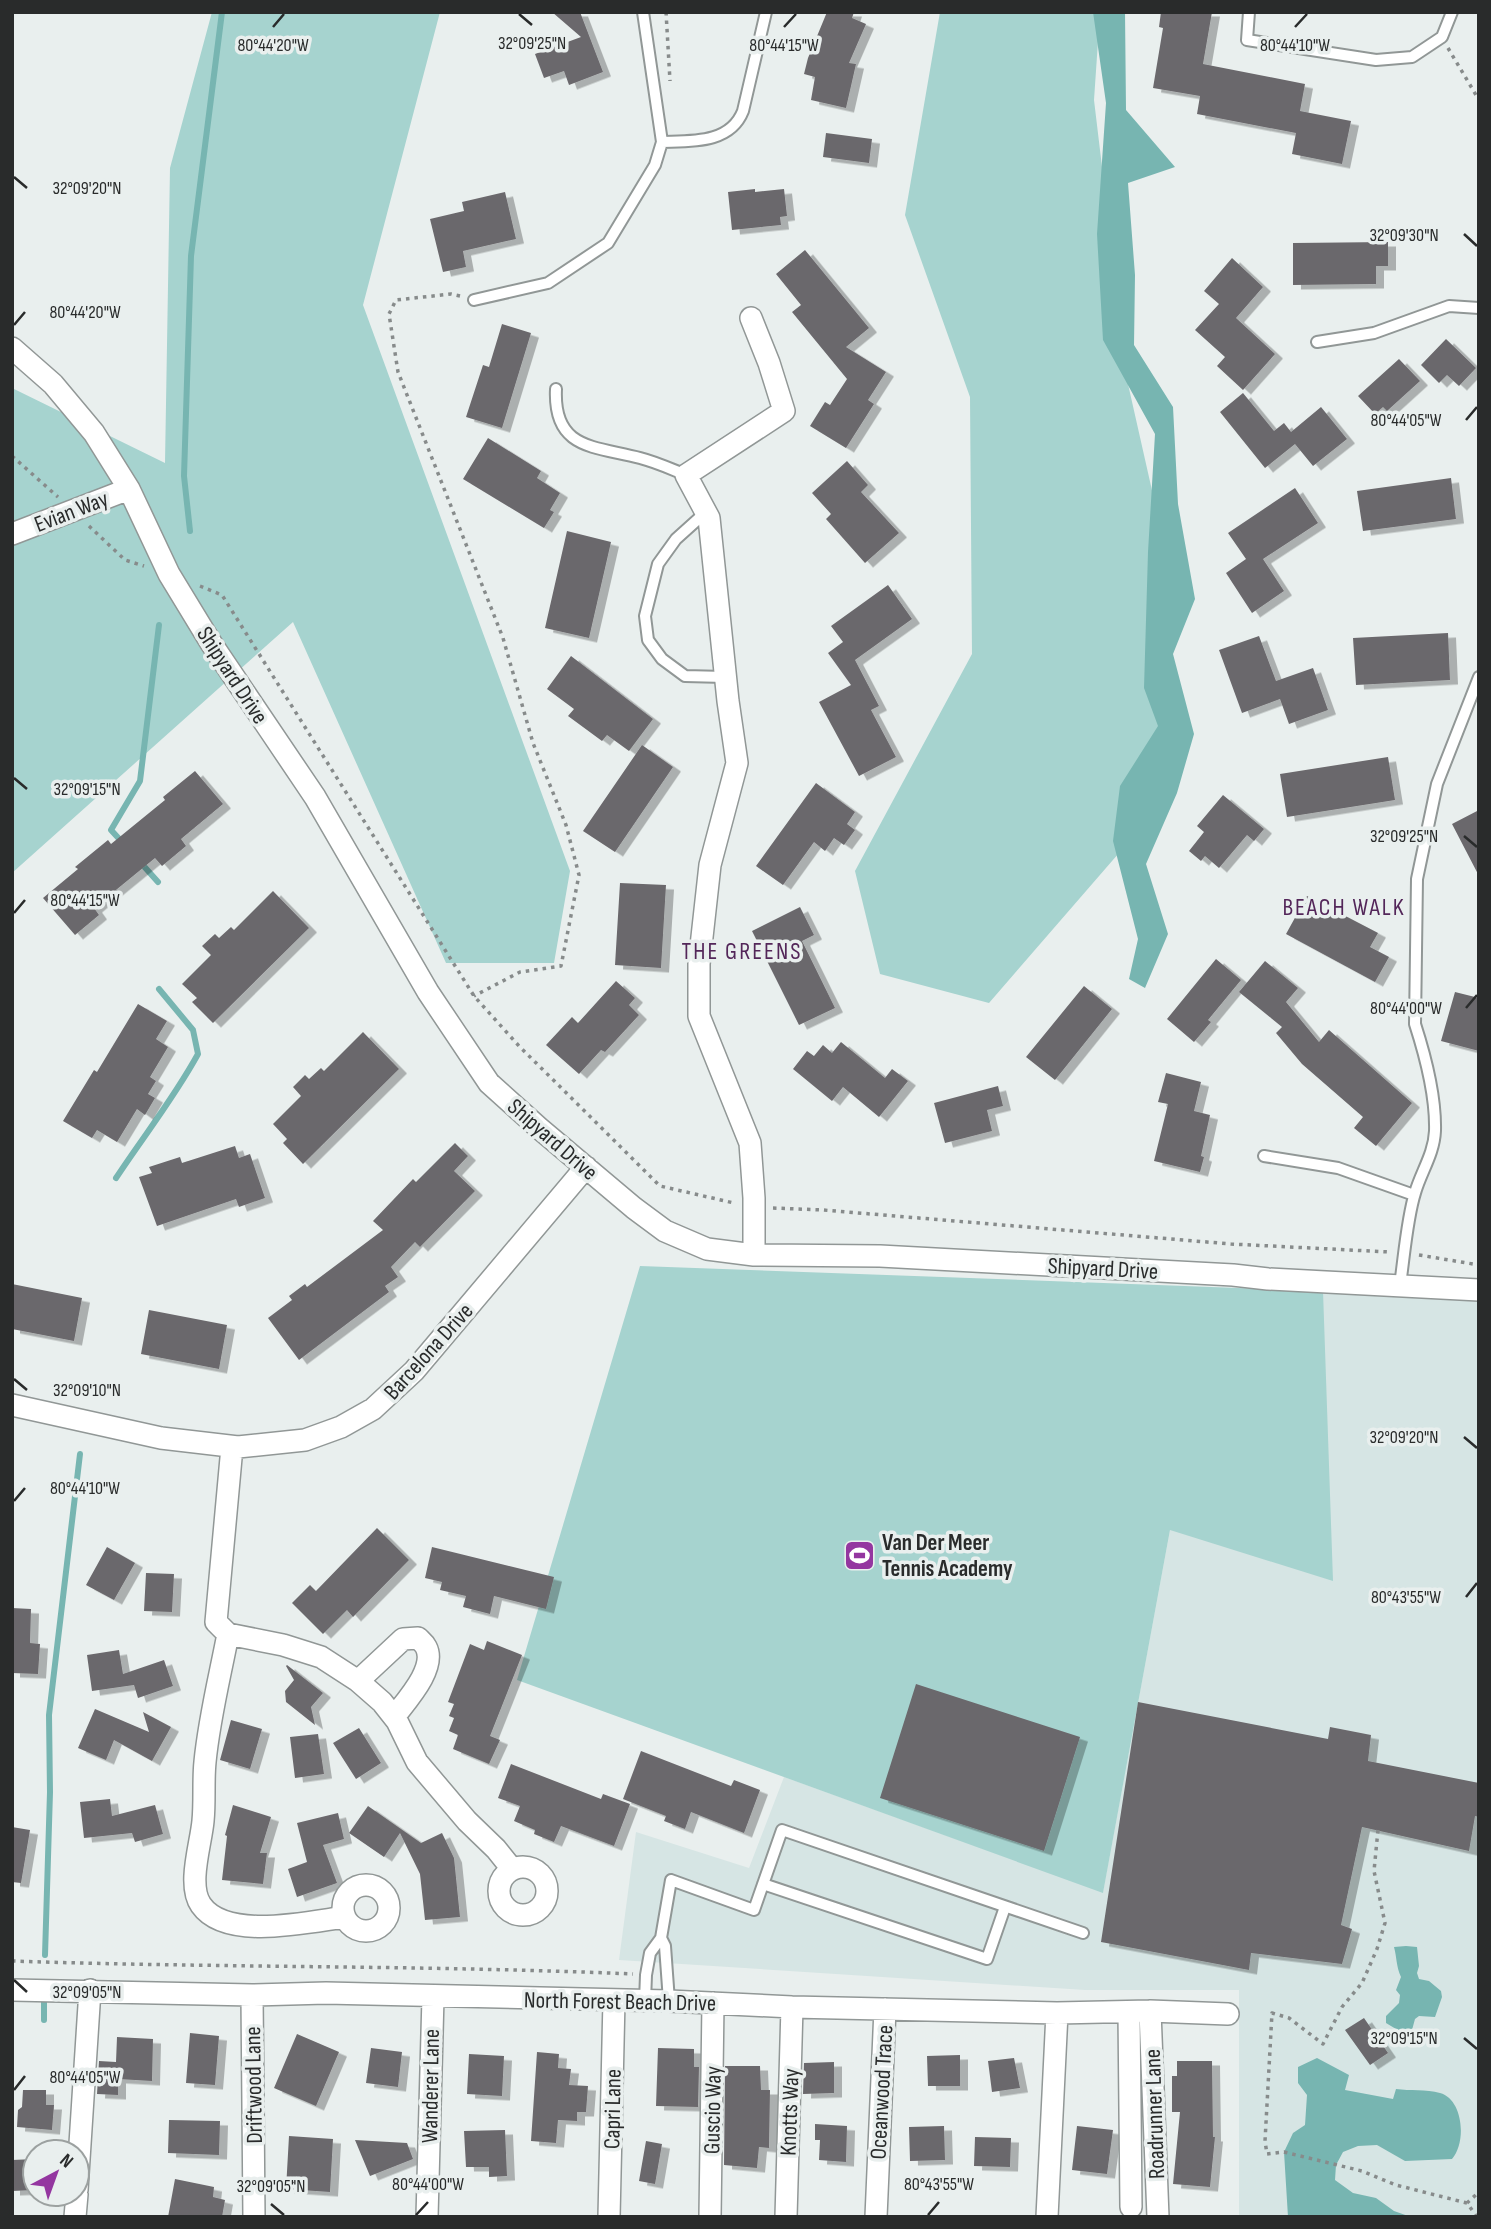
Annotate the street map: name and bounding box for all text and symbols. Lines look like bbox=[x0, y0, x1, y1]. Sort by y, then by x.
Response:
text: 32°09'25"N bbox=[498, 33, 566, 54]
text: 80°44'20"W bbox=[237, 35, 309, 56]
text: 80°44'15"W bbox=[749, 35, 819, 56]
text: 80°44'10"W bbox=[1260, 35, 1330, 56]
text: 32°09'20"N bbox=[52, 178, 122, 199]
text: 32°09'30"N bbox=[1369, 225, 1439, 246]
text: 80°44'20"W bbox=[49, 302, 121, 323]
text: 80°44'05"W bbox=[1370, 410, 1442, 431]
street label: Evian Way bbox=[30, 485, 112, 539]
street label: Shipyard Drive bbox=[190, 622, 274, 729]
text: 32°09'15"N bbox=[53, 779, 121, 800]
text: 32°09'25"N bbox=[1370, 826, 1438, 847]
text: 80°44'15"W bbox=[50, 890, 120, 911]
district label: BEACH WALK bbox=[1282, 893, 1406, 922]
district label: THE GREENS bbox=[681, 937, 803, 966]
text: 80°44'00"W bbox=[1370, 998, 1442, 1019]
street label: Shipyard Drive bbox=[502, 1093, 603, 1187]
street label: Shipyard Drive bbox=[1047, 1252, 1159, 1286]
street label: Barcelona Drive bbox=[378, 1298, 479, 1406]
text: 32°09'10"N bbox=[53, 1380, 121, 1401]
text: 32°09'20"N bbox=[1369, 1427, 1439, 1448]
text: 80°44'10"W bbox=[50, 1478, 120, 1499]
place label: Van Der Meer Tennis Academy bbox=[882, 1529, 1013, 1583]
sports icon: Van Der Meer Tennis Academy bbox=[842, 1538, 876, 1572]
text: 80°43'55"W bbox=[1371, 1587, 1441, 1608]
text: 32°09'05"N bbox=[53, 1982, 121, 2003]
street label: North Forest Beach Drive bbox=[524, 1986, 716, 2018]
street label: Oceanwood Trace bbox=[864, 2024, 900, 2160]
street label: Driftwood Lane bbox=[239, 2026, 269, 2144]
text: 32°09'15"N bbox=[1370, 2028, 1438, 2049]
street label: Wanderer Lane bbox=[416, 2029, 446, 2143]
street label: Roadrunner Lane bbox=[1139, 2048, 1171, 2180]
street label: Guscio Way bbox=[698, 2066, 728, 2154]
text: 80°44'05"W bbox=[49, 2067, 121, 2088]
street label: Knotts Way bbox=[774, 2068, 806, 2156]
street label: Capri Lane bbox=[598, 2069, 628, 2149]
north arrow bbox=[21, 2138, 91, 2208]
text: N bbox=[55, 2149, 78, 2173]
text: 80°44'00"W bbox=[392, 2174, 464, 2195]
text: 80°43'55"W bbox=[904, 2174, 974, 2195]
text: 32°09'05"N bbox=[237, 2176, 305, 2197]

